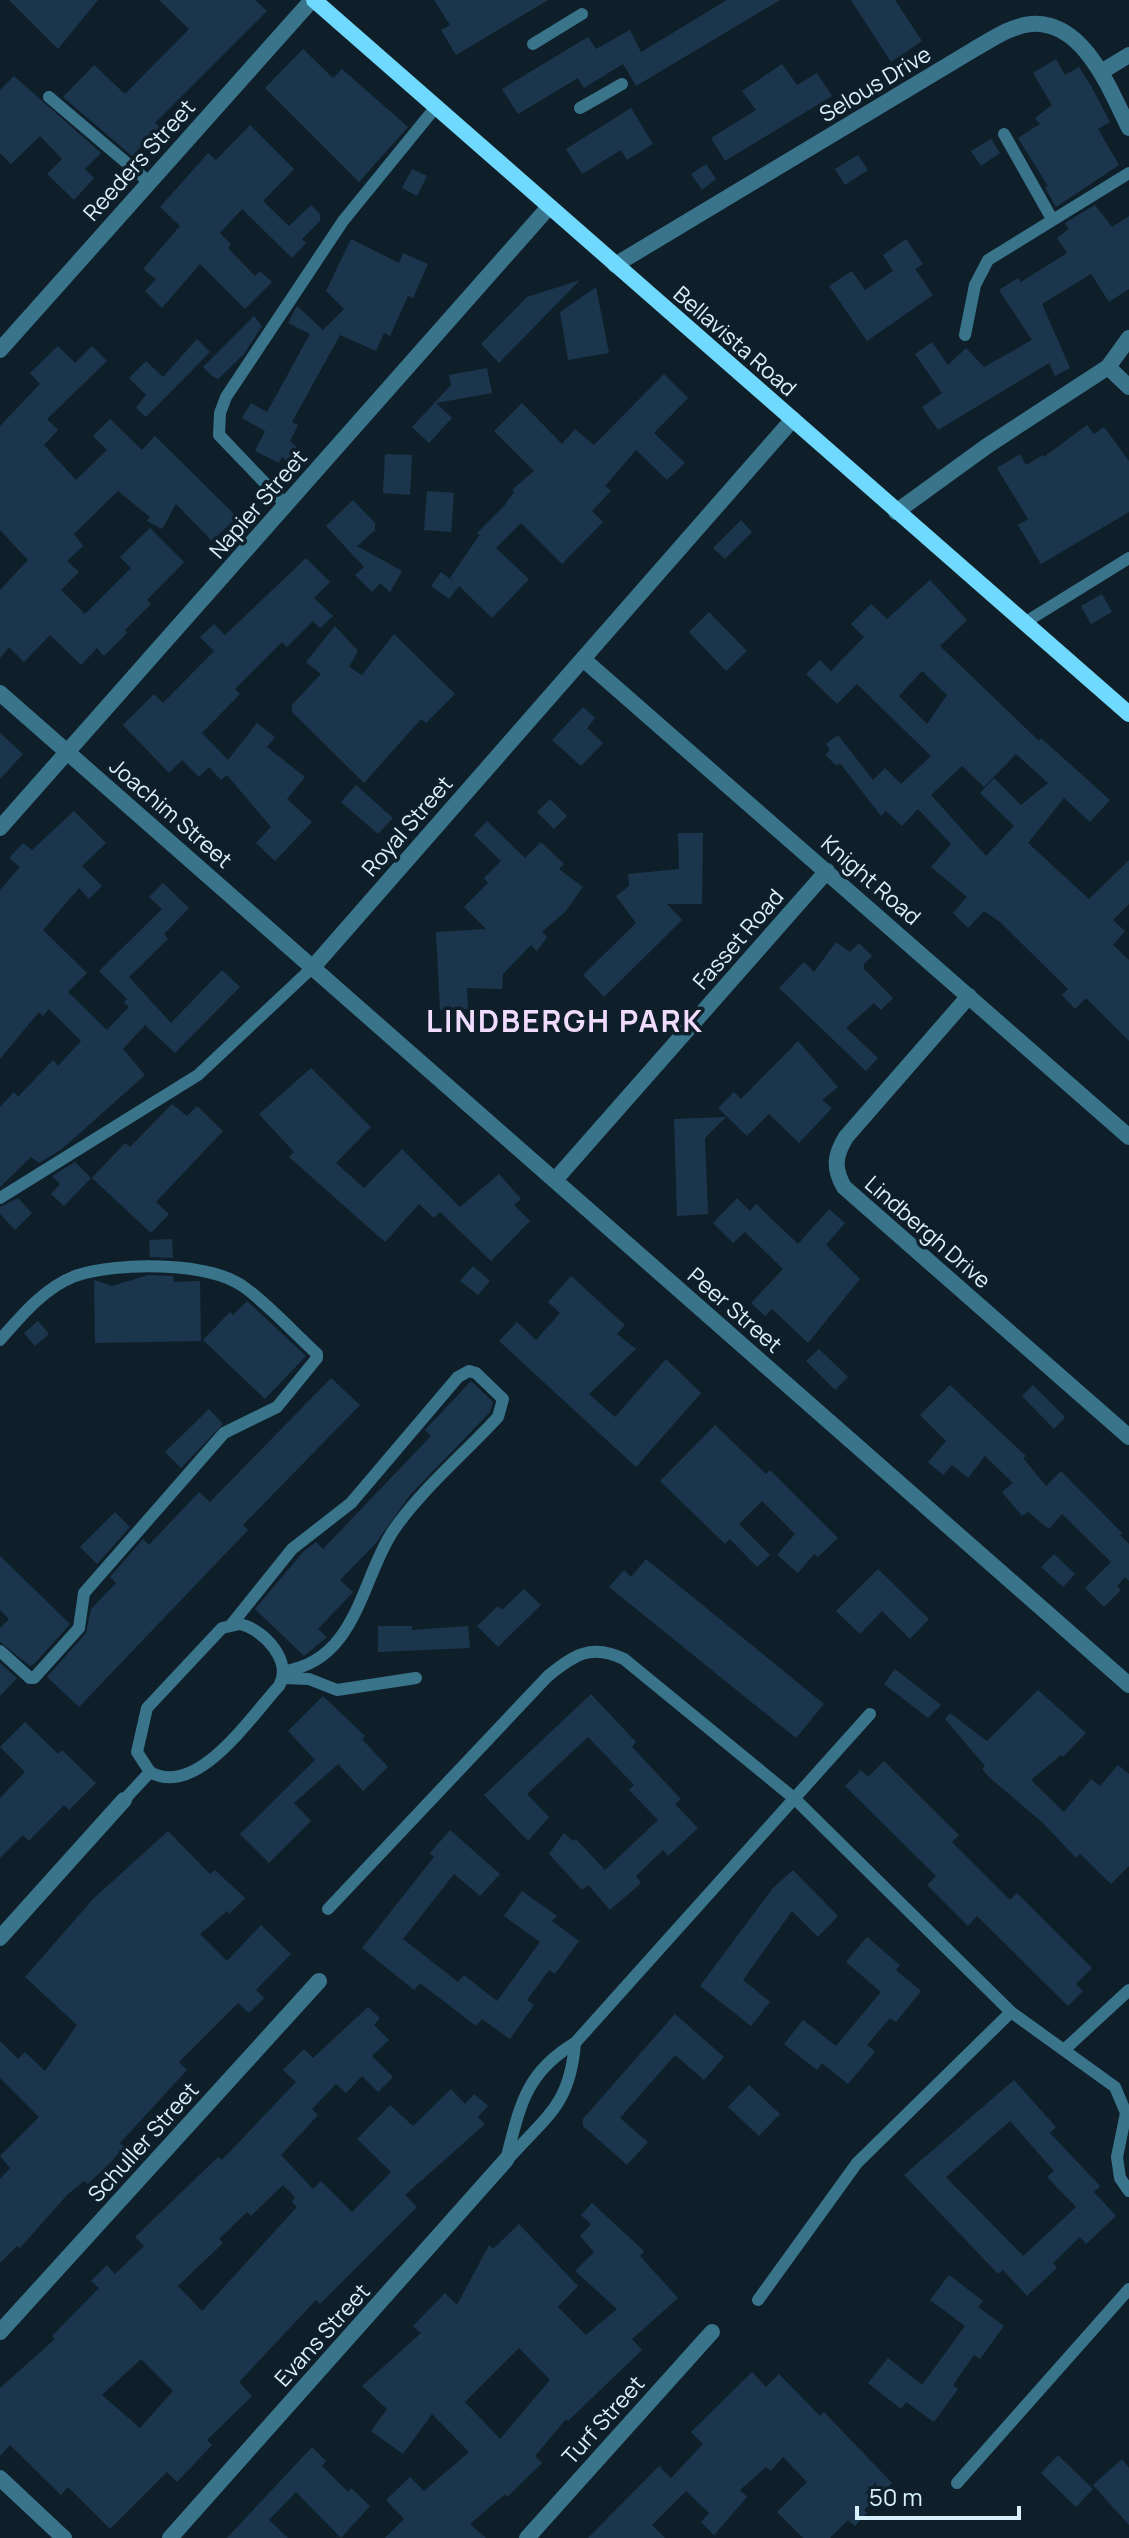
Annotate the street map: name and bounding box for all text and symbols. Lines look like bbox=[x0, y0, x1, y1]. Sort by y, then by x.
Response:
street label: Selous Drive bbox=[814, 39, 936, 129]
street label: Reeders Street bbox=[76, 93, 202, 227]
street label: Bellavista Road bbox=[667, 279, 803, 403]
street label: Napier Street bbox=[202, 443, 314, 565]
street label: Joachim Street bbox=[103, 751, 239, 875]
street label: Royal Street bbox=[355, 769, 459, 883]
street label: Knight Road bbox=[815, 828, 927, 932]
street label: Fasset Road bbox=[686, 882, 790, 996]
district label: LINDBERGH PARK bbox=[426, 1000, 704, 1041]
street label: Lindbergh Drive bbox=[859, 1169, 997, 1295]
street label: Peer Street bbox=[681, 1261, 789, 1359]
street label: Schuller Street bbox=[81, 2075, 205, 2208]
street label: Evans Street bbox=[268, 2277, 376, 2393]
street label: Turf Street bbox=[555, 2369, 651, 2471]
scale bar bbox=[857, 2470, 1019, 2520]
text: 50 m bbox=[869, 2480, 923, 2513]

